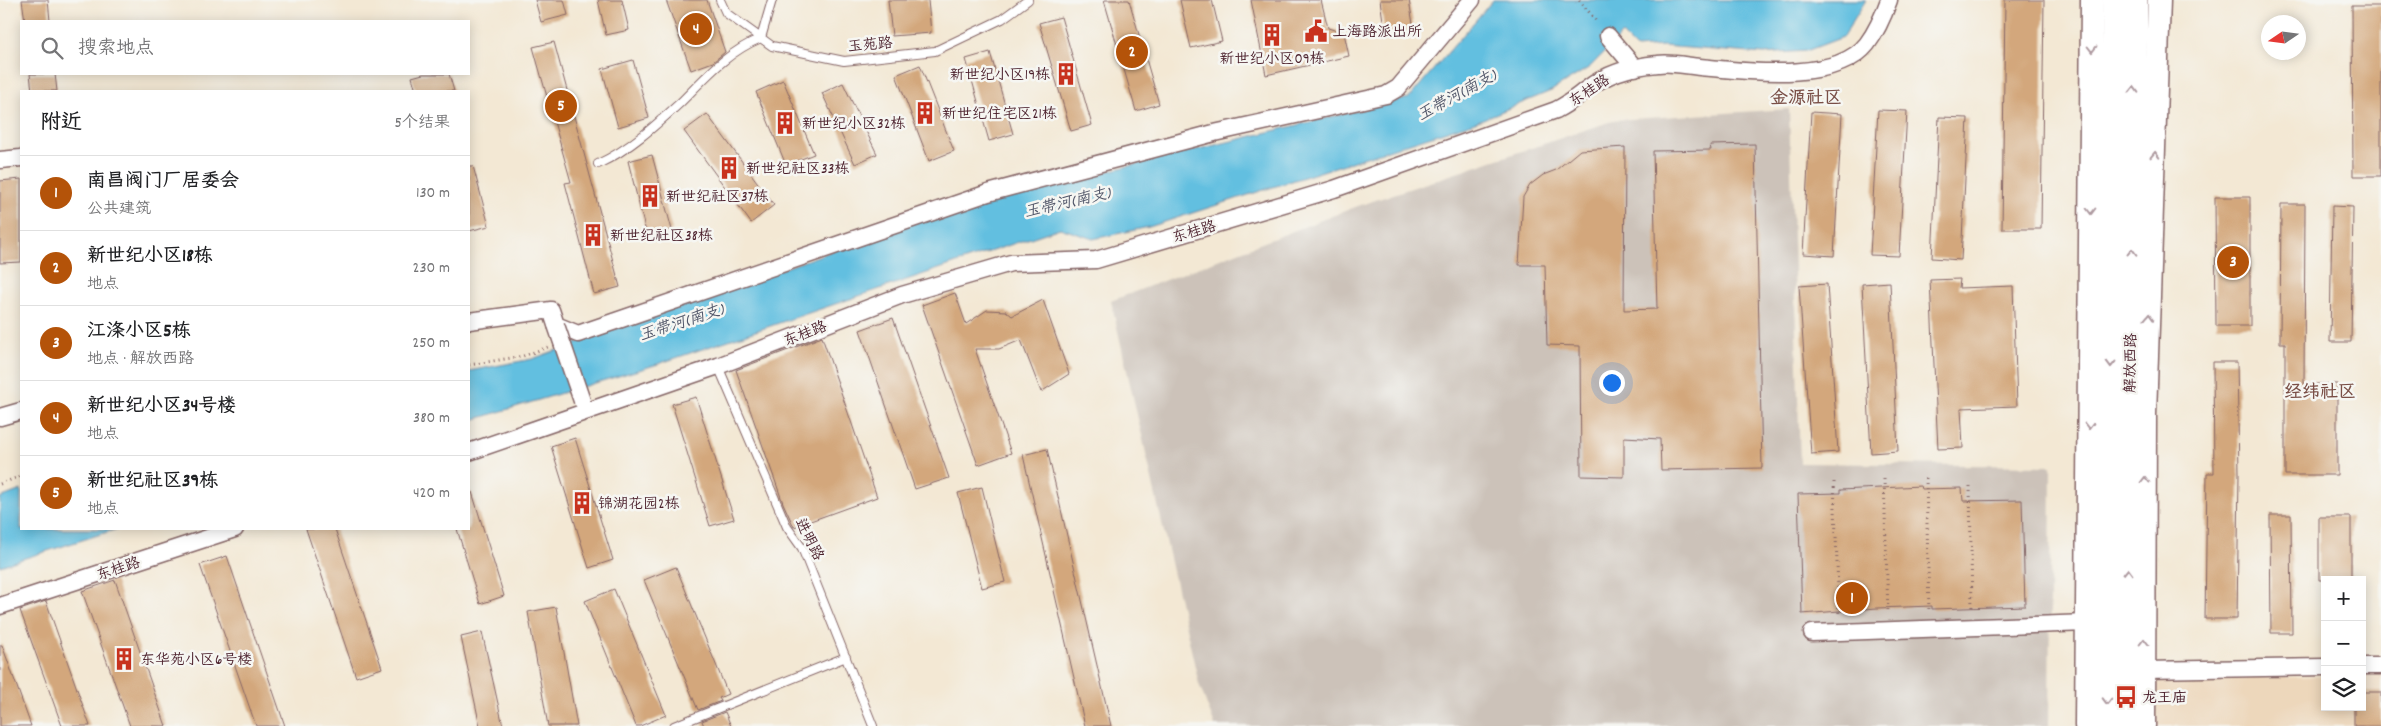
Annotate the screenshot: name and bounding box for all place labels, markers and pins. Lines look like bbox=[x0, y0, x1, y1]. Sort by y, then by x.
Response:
pin: 4 bbox=[680, 10, 712, 48]
public building icon: 上海路派出所 bbox=[1303, 18, 1329, 44]
building icon: 新世纪小区09栋 bbox=[1259, 22, 1285, 48]
place label: 上海路派出所 bbox=[1332, 22, 1422, 44]
pin: 2 bbox=[1116, 33, 1148, 71]
place label: 新世纪小区09栋 bbox=[1219, 49, 1325, 71]
building icon: 新世纪小区19栋 bbox=[1053, 61, 1079, 87]
place label: 新世纪小区19栋 bbox=[950, 65, 1050, 87]
pin: 5 bbox=[545, 87, 577, 125]
building icon: 新世纪住宅区21栋 bbox=[912, 100, 938, 126]
place label: 新世纪住宅区21栋 bbox=[942, 104, 1057, 126]
building icon: 新世纪小区32栋 bbox=[772, 110, 798, 136]
place label: 新世纪小区32栋 bbox=[802, 114, 905, 136]
building icon: 新世纪社区33栋 bbox=[716, 155, 742, 181]
place label: 新世纪社区33栋 bbox=[746, 159, 849, 181]
building icon: 新世纪社区37栋 bbox=[637, 183, 663, 209]
place label: 新世纪社区37栋 bbox=[666, 187, 768, 209]
building icon: 新世纪社区38栋 bbox=[580, 222, 606, 248]
place label: 新世纪社区38栋 bbox=[610, 226, 713, 248]
pin: 3 bbox=[2217, 243, 2249, 281]
building icon: 锦湖花园2栋 bbox=[569, 490, 595, 516]
place label: 锦湖花园2栋 bbox=[598, 494, 680, 516]
pin: 1 bbox=[1836, 579, 1868, 617]
building icon: 东华苑小区6号楼 bbox=[111, 646, 137, 672]
place label: 东华苑小区6号楼 bbox=[140, 650, 252, 672]
bus stop icon: 龙王庙 bbox=[2113, 684, 2139, 710]
place label: 龙王庙 bbox=[2142, 688, 2187, 710]

